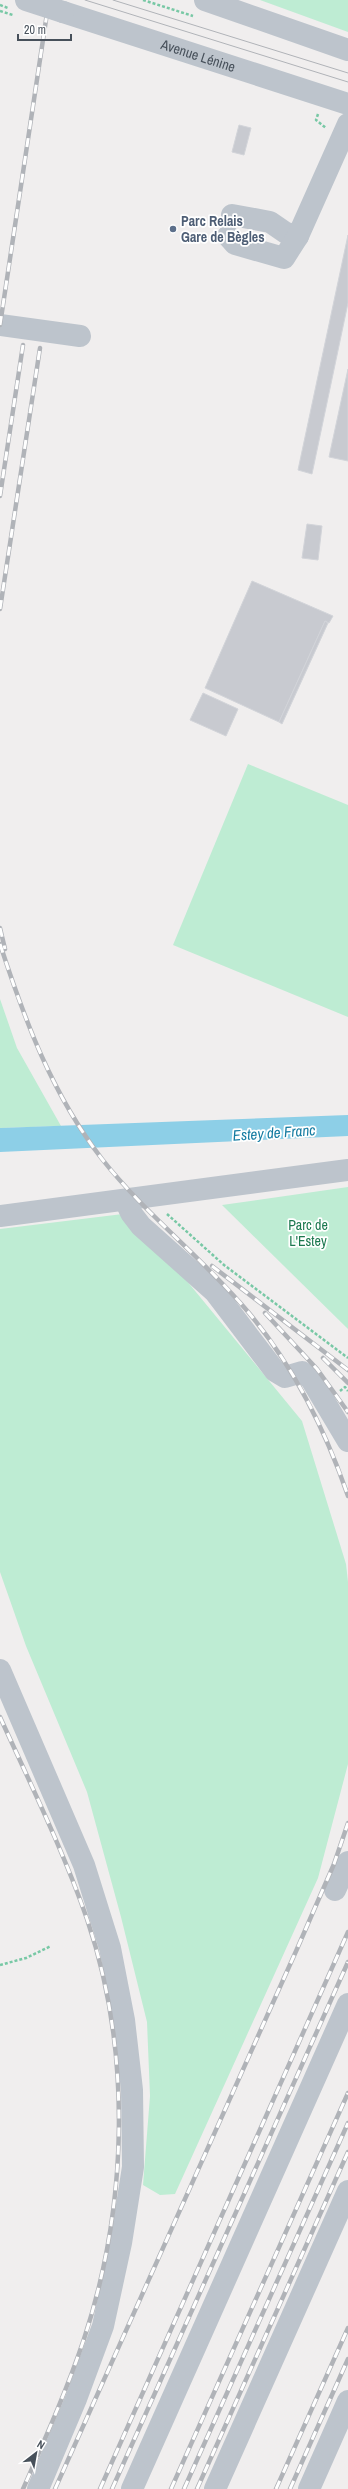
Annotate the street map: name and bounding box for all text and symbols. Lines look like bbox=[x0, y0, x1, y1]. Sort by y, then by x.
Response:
scale bar bbox=[18, 16, 71, 42]
text: 20 m bbox=[24, 22, 46, 38]
street label: Avenue Lénine bbox=[158, 35, 238, 76]
place label: Parc Relais Gare de Bègles bbox=[181, 212, 265, 246]
marker: Parc Relais Gare de Bègles bbox=[168, 224, 178, 234]
water label: Estey de Franc bbox=[232, 1119, 316, 1146]
park label: Parc de L'Estey bbox=[288, 1216, 328, 1250]
north arrow bbox=[16, 2433, 56, 2473]
text: N bbox=[35, 2437, 48, 2452]

